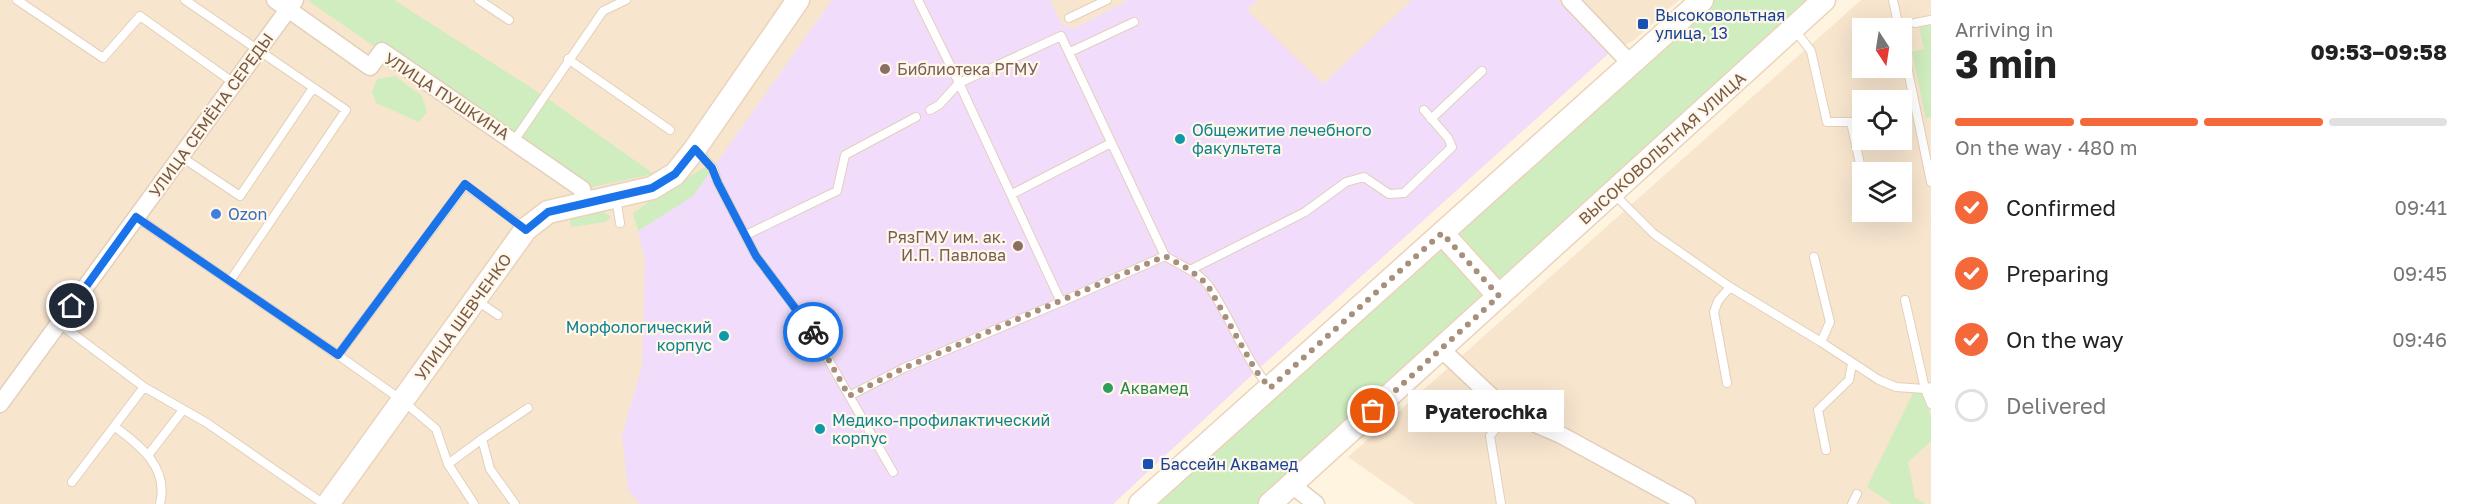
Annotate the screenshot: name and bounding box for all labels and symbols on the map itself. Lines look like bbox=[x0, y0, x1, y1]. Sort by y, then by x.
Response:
place label: Высоковольтная улица, 13 bbox=[1655, 5, 1785, 43]
marker: Высоковольтная улица, 13 bbox=[1636, 17, 1650, 31]
north arrow bbox=[1852, 18, 1912, 78]
street label: УЛИЦА СЕМЁНА СЕРЕДЫ bbox=[145, 29, 277, 201]
street label: УЛИЦА ПУШКИНА bbox=[381, 48, 514, 144]
place label: Библиотека РГМУ bbox=[897, 59, 1039, 79]
marker: Библиотека РГМУ bbox=[878, 62, 892, 76]
street label: ВЫСОКОВОЛЬТНАЯ УЛИЦА bbox=[1574, 67, 1750, 228]
place label: Общежитие лечебного факультета bbox=[1192, 120, 1372, 158]
marker: Общежитие лечебного факультета bbox=[1173, 132, 1187, 146]
place label: Ozon bbox=[228, 204, 267, 224]
marker: Ozon bbox=[209, 207, 223, 221]
place label: РязГМУ им. ак. И.П. Павлова bbox=[887, 227, 1006, 265]
marker: РязГМУ им. ак. И.П. Павлова bbox=[1011, 239, 1025, 253]
street label: УЛИЦА ШЕВЧЕНКО bbox=[410, 250, 516, 384]
pin bbox=[46, 280, 97, 331]
courier bbox=[783, 302, 843, 362]
place label: Морфологический корпус bbox=[566, 317, 712, 355]
marker: Морфологический корпус bbox=[717, 329, 731, 343]
place label: Аквамед bbox=[1120, 378, 1189, 398]
marker: Аквамед bbox=[1101, 381, 1115, 395]
pin bbox=[1347, 385, 1398, 436]
callout: Pyaterochka bbox=[1409, 390, 1565, 432]
place label: Медико-профилактический корпус bbox=[832, 410, 1050, 448]
marker: Медико-профилактический корпус bbox=[813, 422, 827, 436]
place label: Бассейн Аквамед bbox=[1160, 454, 1299, 474]
marker: Бассейн Аквамед bbox=[1141, 457, 1155, 471]

